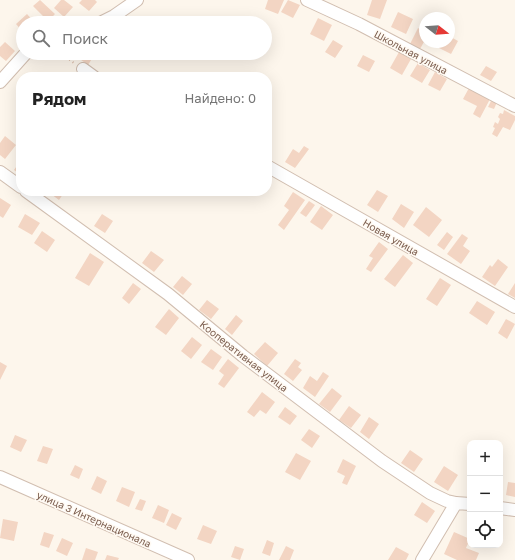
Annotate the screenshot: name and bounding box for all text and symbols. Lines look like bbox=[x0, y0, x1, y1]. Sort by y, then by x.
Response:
north arrow bbox=[419, 12, 455, 48]
search box bbox=[16, 16, 272, 60]
icon: search bbox=[30, 27, 52, 49]
street label: Школьная улица bbox=[372, 28, 450, 76]
text: Поиск bbox=[62, 29, 108, 47]
text: Рядом bbox=[32, 88, 86, 109]
text: Найдено: 0 bbox=[184, 90, 256, 106]
street label: Новая улица bbox=[361, 216, 421, 258]
street label: Кооперативная улица bbox=[198, 318, 290, 394]
map controls bbox=[467, 440, 503, 548]
button: + bbox=[467, 440, 503, 476]
button: − bbox=[467, 476, 503, 512]
street label: улица 3 Интернационала bbox=[35, 488, 153, 550]
button: locate bbox=[467, 512, 503, 548]

